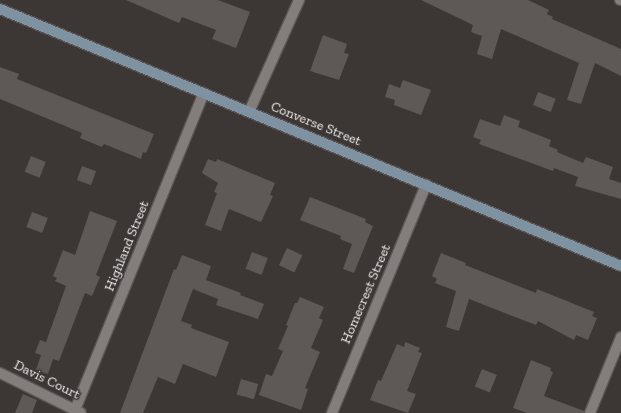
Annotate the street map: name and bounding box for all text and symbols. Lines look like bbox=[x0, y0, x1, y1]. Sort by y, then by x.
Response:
street label: Converse Street bbox=[268, 98, 364, 150]
street label: Highland Street bbox=[101, 198, 153, 294]
street label: Homecrest Street bbox=[337, 242, 395, 346]
street label: Davis Court bbox=[11, 357, 83, 403]

